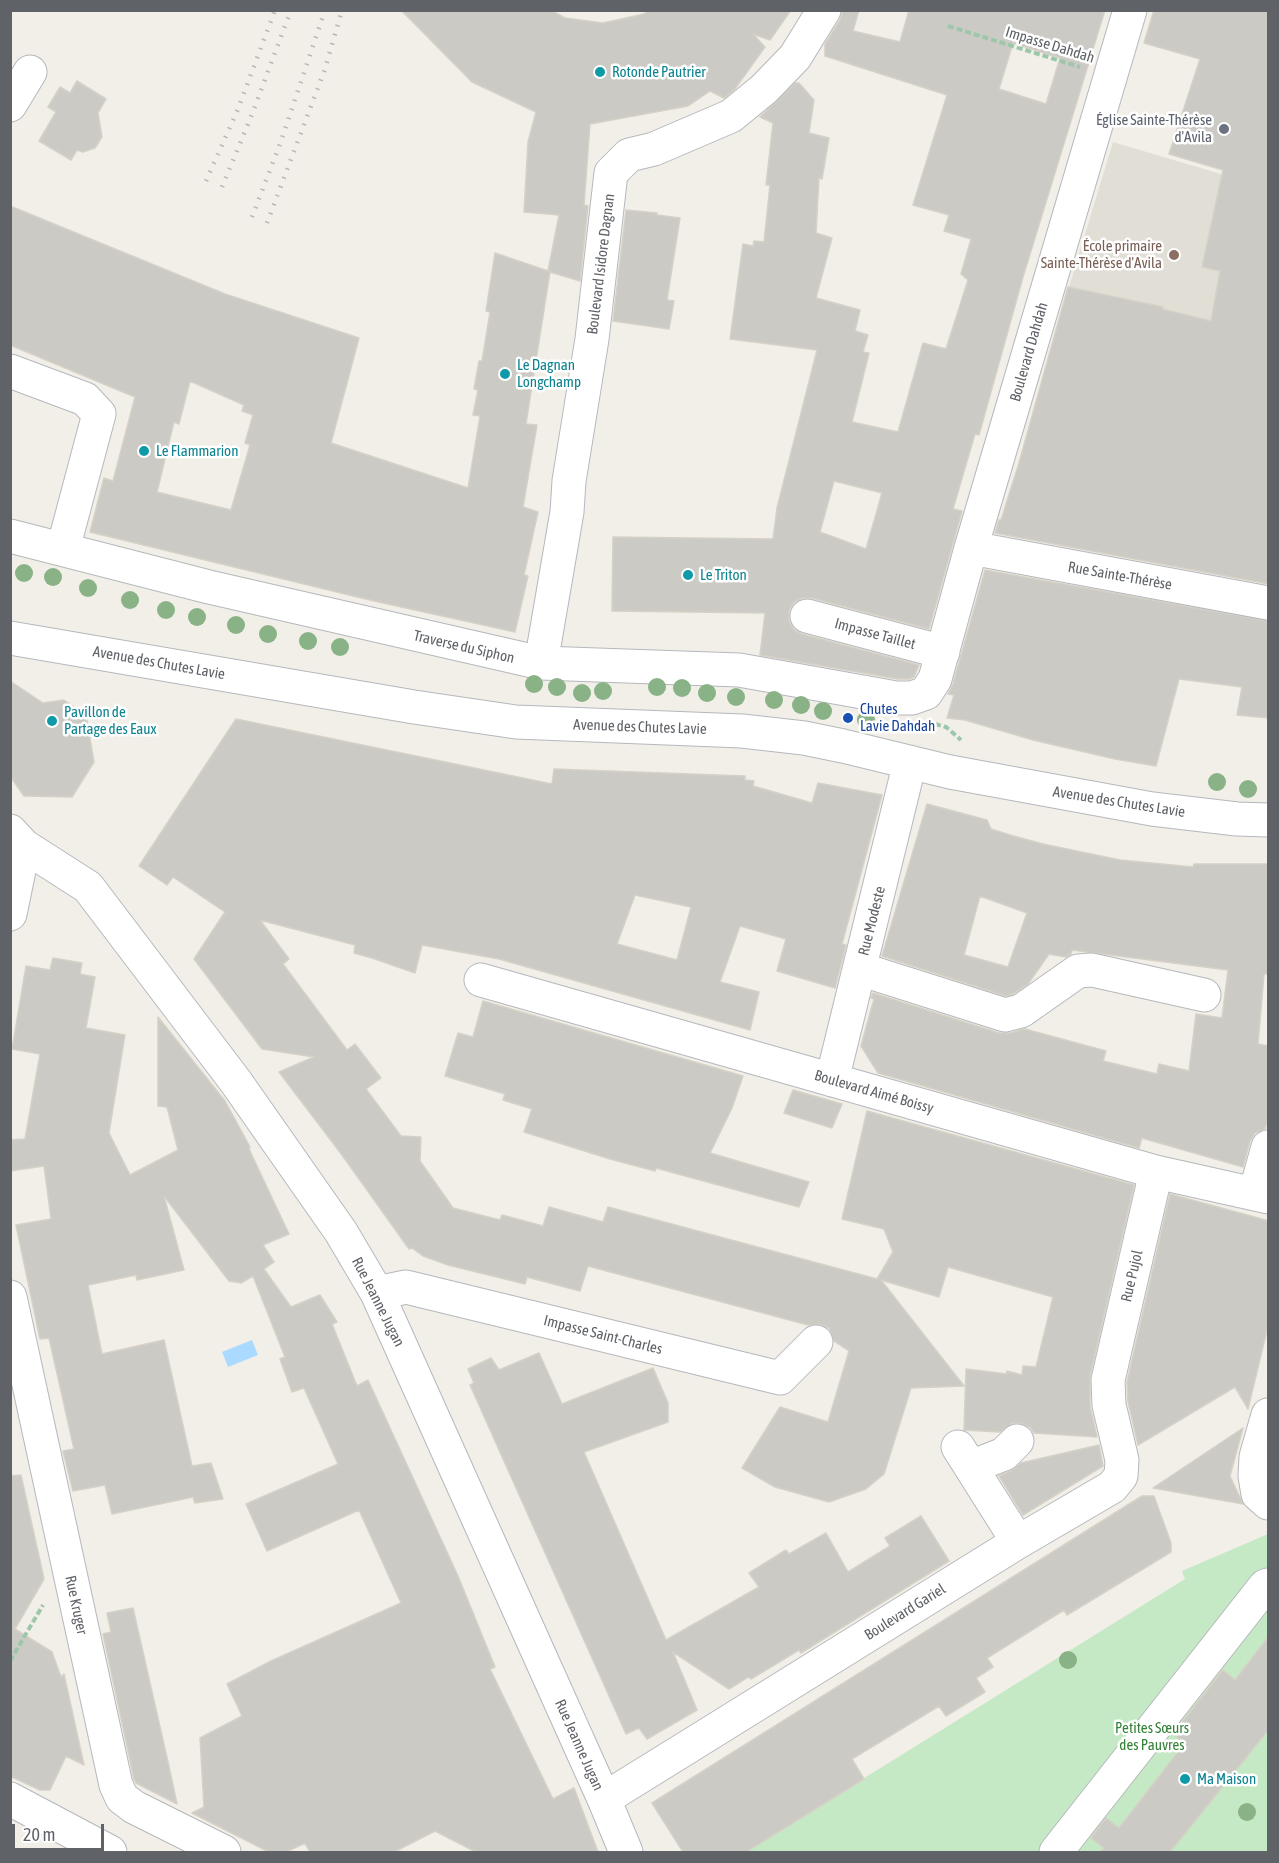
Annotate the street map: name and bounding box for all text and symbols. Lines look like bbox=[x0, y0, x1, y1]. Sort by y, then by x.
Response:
street label: Impasse Dahdah bbox=[1003, 23, 1097, 67]
place label: Rotonde Pautrier bbox=[612, 63, 706, 81]
marker: Rotonde Pautrier bbox=[593, 65, 607, 79]
place label: Église Sainte-Thérèse d'Avila bbox=[1096, 111, 1212, 146]
marker: Église Sainte-Thérèse d'Avila bbox=[1217, 122, 1231, 136]
street label: Boulevard Isidore Dagnan bbox=[583, 193, 619, 335]
place label: École primaire Sainte-Thérèse d'Avila bbox=[1041, 237, 1162, 272]
marker: École primaire Sainte-Thérèse d'Avila bbox=[1167, 248, 1181, 262]
street label: Boulevard Dahdah bbox=[1006, 300, 1052, 404]
place label: Le Dagnan Longchamp bbox=[517, 356, 581, 391]
marker: Le Dagnan Longchamp bbox=[498, 367, 512, 381]
place label: Le Flammarion bbox=[156, 442, 238, 460]
marker: Le Flammarion bbox=[137, 444, 151, 458]
street label: Rue Sainte-Thérèse bbox=[1067, 558, 1173, 594]
place label: Le Triton bbox=[700, 566, 747, 584]
marker: Le Triton bbox=[681, 568, 695, 582]
street label: Impasse Taillet bbox=[833, 615, 917, 653]
street label: Traverse du Siphon bbox=[412, 627, 516, 667]
street label: Avenue des Chutes Lavie bbox=[92, 643, 226, 683]
place label: Chutes Lavie Dahdah bbox=[860, 700, 935, 735]
place label: Pavillon de Partage des Eaux bbox=[64, 703, 157, 738]
marker: Chutes Lavie Dahdah bbox=[841, 711, 855, 725]
marker: Pavillon de Partage des Eaux bbox=[45, 714, 59, 728]
street label: Avenue des Chutes Lavie bbox=[573, 716, 707, 738]
street label: Avenue des Chutes Lavie bbox=[1052, 783, 1186, 821]
street label: Rue Modeste bbox=[855, 884, 889, 958]
street label: Boulevard Aimé Boissy bbox=[812, 1066, 936, 1118]
street label: Rue Pujol bbox=[1117, 1248, 1147, 1304]
street label: Rue Jeanne Jugan bbox=[348, 1254, 408, 1350]
street label: Impasse Saint-Charles bbox=[542, 1312, 664, 1358]
street label: Rue Kruger bbox=[61, 1574, 91, 1636]
street label: Boulevard Gariel bbox=[861, 1580, 949, 1644]
street label: Rue Jeanne Jugan bbox=[551, 1697, 607, 1793]
park label: Petites Sœurs des Pauvres bbox=[1115, 1719, 1189, 1754]
place label: Ma Maison bbox=[1197, 1770, 1256, 1788]
marker: Ma Maison bbox=[1178, 1772, 1192, 1786]
scale bar bbox=[15, 1812, 106, 1850]
text: 20 m bbox=[23, 1824, 55, 1845]

